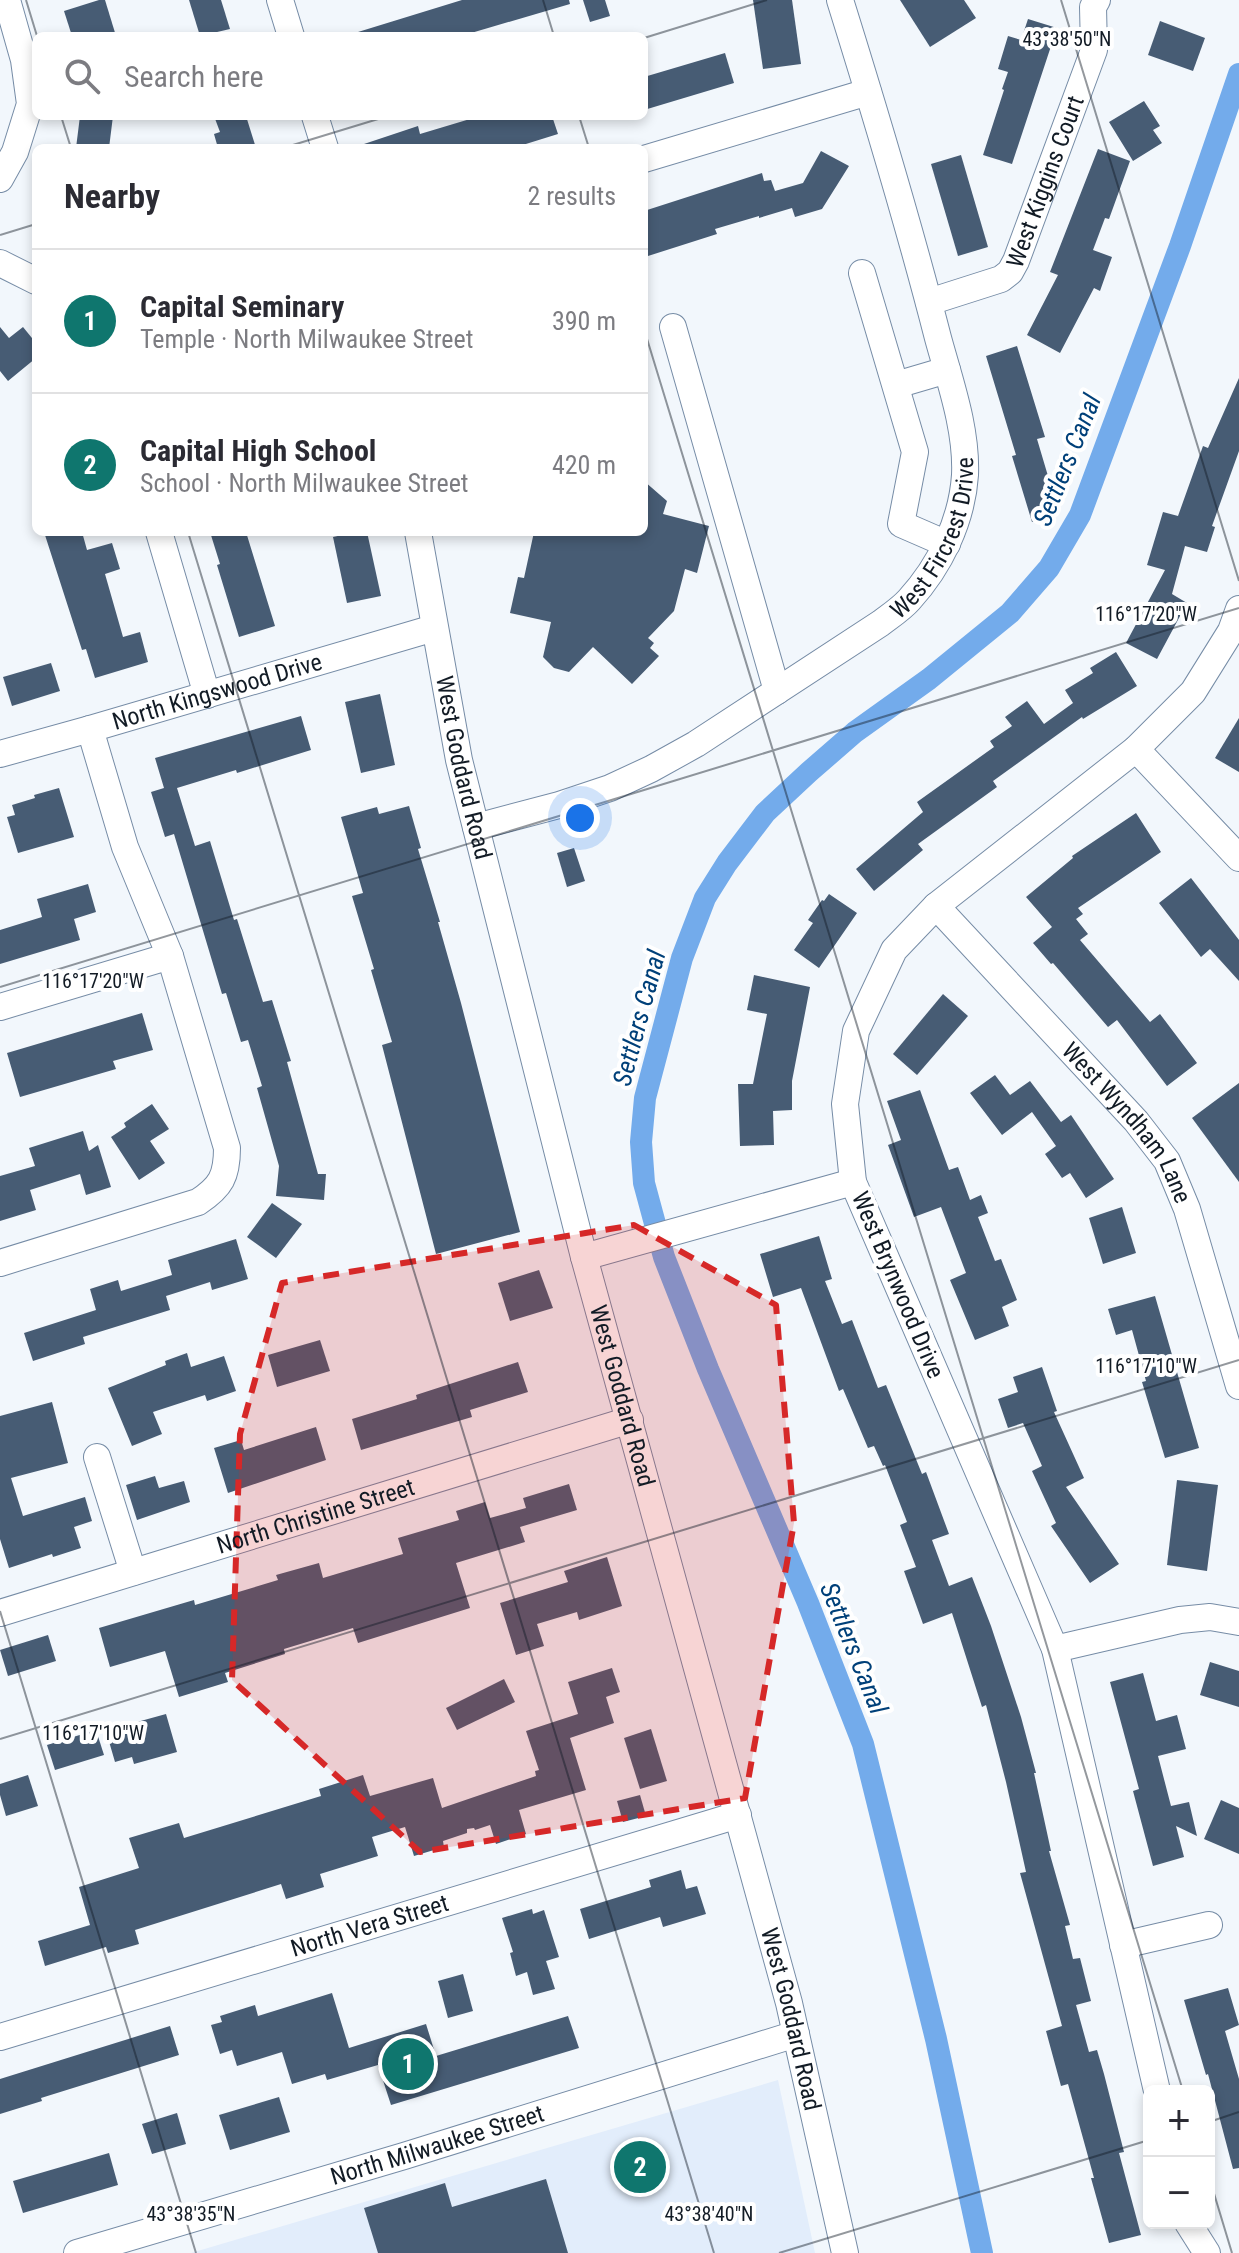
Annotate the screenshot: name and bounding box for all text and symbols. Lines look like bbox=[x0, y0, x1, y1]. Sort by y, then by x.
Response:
text: 43°38'50"N bbox=[1022, 27, 1112, 51]
search box bbox=[32, 32, 648, 120]
icon: search bbox=[60, 54, 104, 98]
text: Search here bbox=[124, 59, 264, 94]
street label: West Kiggins Court bbox=[1001, 92, 1090, 271]
text: Nearby bbox=[64, 176, 160, 216]
text: 2 results bbox=[527, 181, 616, 211]
text: Capital Seminary bbox=[140, 289, 344, 324]
text: 1 bbox=[83, 306, 97, 336]
text: 390 m bbox=[552, 306, 616, 336]
text: Temple · North Milwaukee Street bbox=[140, 324, 473, 354]
water label: Settlers Canal bbox=[1027, 389, 1107, 530]
text: Capital High School bbox=[140, 433, 376, 468]
text: 2 bbox=[83, 450, 97, 480]
text: 420 m bbox=[552, 450, 616, 480]
street label: West Fircrest Drive bbox=[885, 457, 979, 625]
text: School · North Milwaukee Street bbox=[140, 468, 469, 498]
text: 116°17'20"W bbox=[1095, 602, 1197, 626]
street label: North Kingswood Drive bbox=[109, 648, 325, 736]
street label: West Goddard Road bbox=[430, 674, 497, 862]
your location bbox=[560, 798, 600, 838]
water label: Settlers Canal bbox=[607, 946, 672, 1089]
text: 116°17'20"W bbox=[42, 969, 144, 993]
street label: West Wyndham Lane bbox=[1056, 1037, 1197, 1207]
street label: West Brynwood Drive bbox=[846, 1187, 950, 1383]
street label: West Goddard Road bbox=[584, 1302, 660, 1490]
text: 116°17'10"W bbox=[1095, 1354, 1197, 1378]
street label: North Christine Street bbox=[213, 1473, 418, 1560]
water label: Settlers Canal bbox=[814, 1578, 894, 1719]
text: 116°17'10"W bbox=[42, 1721, 144, 1745]
street label: North Vera Street bbox=[287, 1889, 452, 1963]
street label: West Goddard Road bbox=[755, 1925, 827, 2113]
pin: 1 bbox=[382, 2034, 434, 2094]
map controls bbox=[1143, 2085, 1215, 2229]
button: + bbox=[1143, 2085, 1215, 2157]
street label: North Milwaukee Street bbox=[327, 2099, 547, 2191]
pin: 2 bbox=[614, 2137, 666, 2197]
button: − bbox=[1143, 2157, 1215, 2229]
text: 43°38'35"N bbox=[146, 2202, 236, 2226]
text: 43°38'40"N bbox=[664, 2202, 754, 2226]

